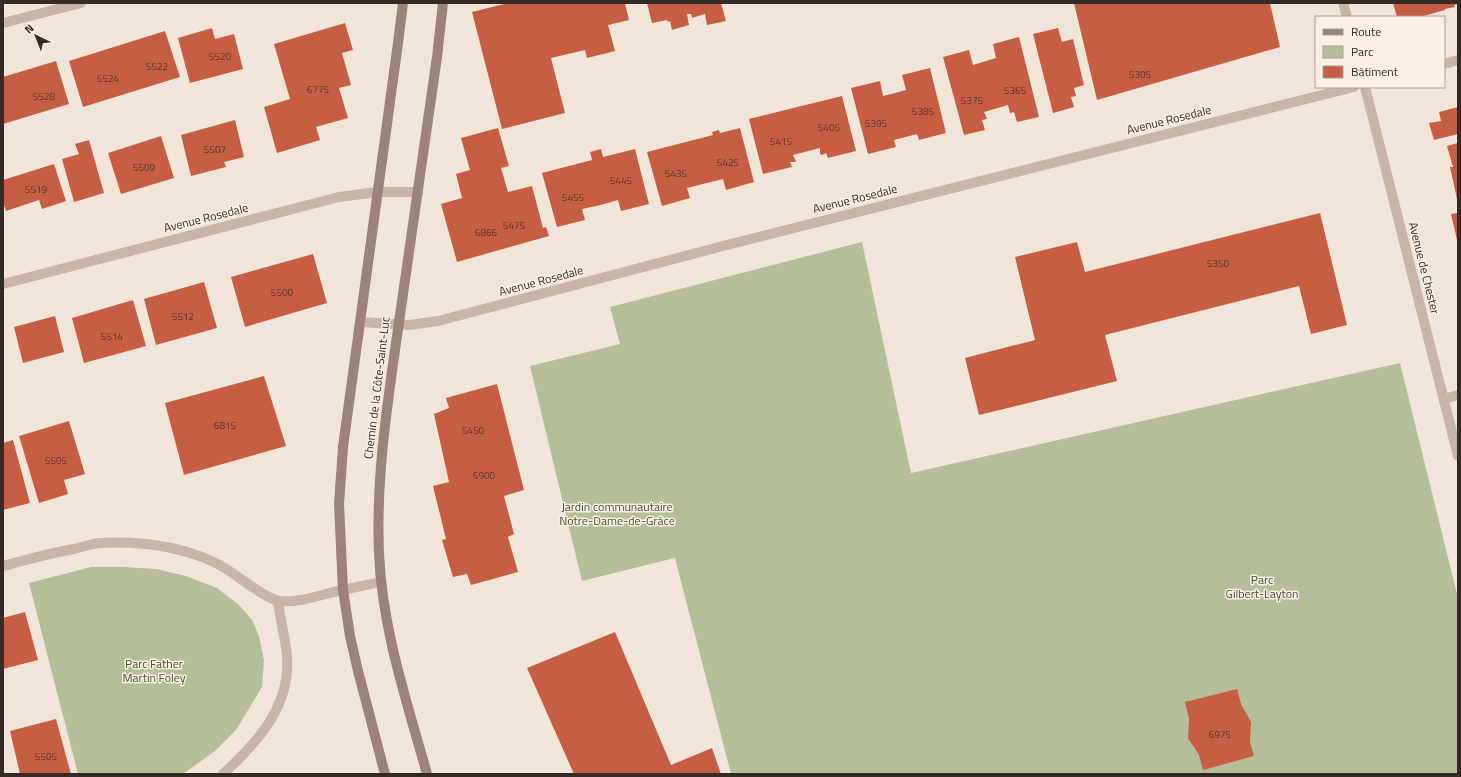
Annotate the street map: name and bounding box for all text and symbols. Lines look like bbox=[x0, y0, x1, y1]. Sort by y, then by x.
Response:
north arrow bbox=[16, 16, 56, 56]
legend bbox=[1315, 16, 1445, 88]
text: N bbox=[21, 20, 37, 37]
text: Route bbox=[1351, 22, 1381, 41]
text: Parc bbox=[1351, 42, 1373, 61]
house number: 5520 bbox=[209, 49, 232, 64]
house number: 5522 bbox=[146, 59, 168, 74]
text: Bâtiment bbox=[1351, 62, 1399, 81]
house number: 5305 bbox=[1129, 67, 1152, 82]
house number: 5524 bbox=[97, 71, 120, 86]
house number: 6775 bbox=[307, 82, 330, 97]
house number: 5365 bbox=[1004, 83, 1027, 98]
house number: 5528 bbox=[33, 89, 56, 104]
house number: 5375 bbox=[961, 93, 984, 108]
street label: Avenue Rosedale bbox=[1125, 100, 1213, 139]
house number: 5385 bbox=[912, 104, 935, 119]
house number: 5395 bbox=[865, 116, 888, 131]
house number: 5405 bbox=[818, 120, 841, 135]
house number: 5415 bbox=[770, 134, 793, 149]
house number: 5507 bbox=[204, 142, 226, 157]
house number: 5425 bbox=[717, 155, 740, 170]
house number: 5509 bbox=[133, 160, 156, 175]
house number: 5435 bbox=[665, 166, 688, 181]
house number: 5445 bbox=[610, 173, 633, 188]
street label: Avenue Rosedale bbox=[811, 179, 899, 218]
house number: 5519 bbox=[25, 182, 48, 197]
house number: 5455 bbox=[562, 190, 585, 205]
street label: Avenue Rosedale bbox=[162, 198, 250, 237]
house number: 5475 bbox=[503, 218, 526, 233]
street label: Avenue de Chester bbox=[1404, 220, 1445, 316]
house number: 6866 bbox=[475, 225, 498, 240]
house number: 5350 bbox=[1207, 256, 1230, 271]
street label: Avenue Rosedale bbox=[497, 260, 585, 301]
house number: 5500 bbox=[271, 285, 294, 300]
house number: 5512 bbox=[172, 309, 194, 324]
street label: Chemin de la Côte-Saint-Luc bbox=[358, 316, 395, 460]
house number: 5514 bbox=[101, 329, 124, 344]
house number: 6815 bbox=[214, 418, 237, 433]
house number: 5450 bbox=[462, 423, 485, 438]
house number: 5505 bbox=[45, 453, 68, 468]
house number: 6900 bbox=[473, 468, 496, 483]
park label: Jardin communautaire Notre-Dame-de-Grâce bbox=[559, 497, 675, 530]
park label: Parc Gilbert-Layton bbox=[1226, 570, 1299, 603]
park label: Parc Father Martin Foley bbox=[122, 654, 186, 687]
house number: 6975 bbox=[1209, 727, 1232, 742]
house number: 5505 bbox=[35, 749, 58, 764]

